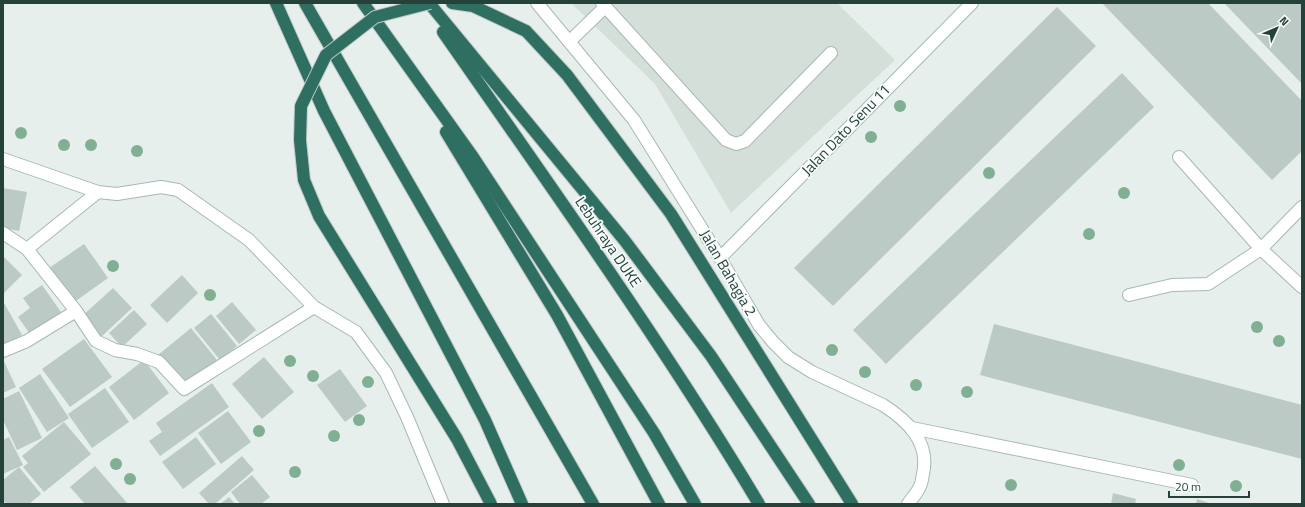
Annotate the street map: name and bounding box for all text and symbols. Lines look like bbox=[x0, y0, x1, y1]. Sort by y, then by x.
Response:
north arrow bbox=[1257, 8, 1297, 48]
text: N bbox=[1276, 13, 1293, 29]
street label: Jalan Dato Senu 11 bbox=[796, 79, 895, 181]
street label: Lebuhraya DUKE bbox=[569, 192, 647, 292]
street label: Jalan Bahagia 2 bbox=[694, 225, 763, 320]
scale bar bbox=[1169, 473, 1249, 499]
text: 20 m bbox=[1175, 477, 1201, 496]

